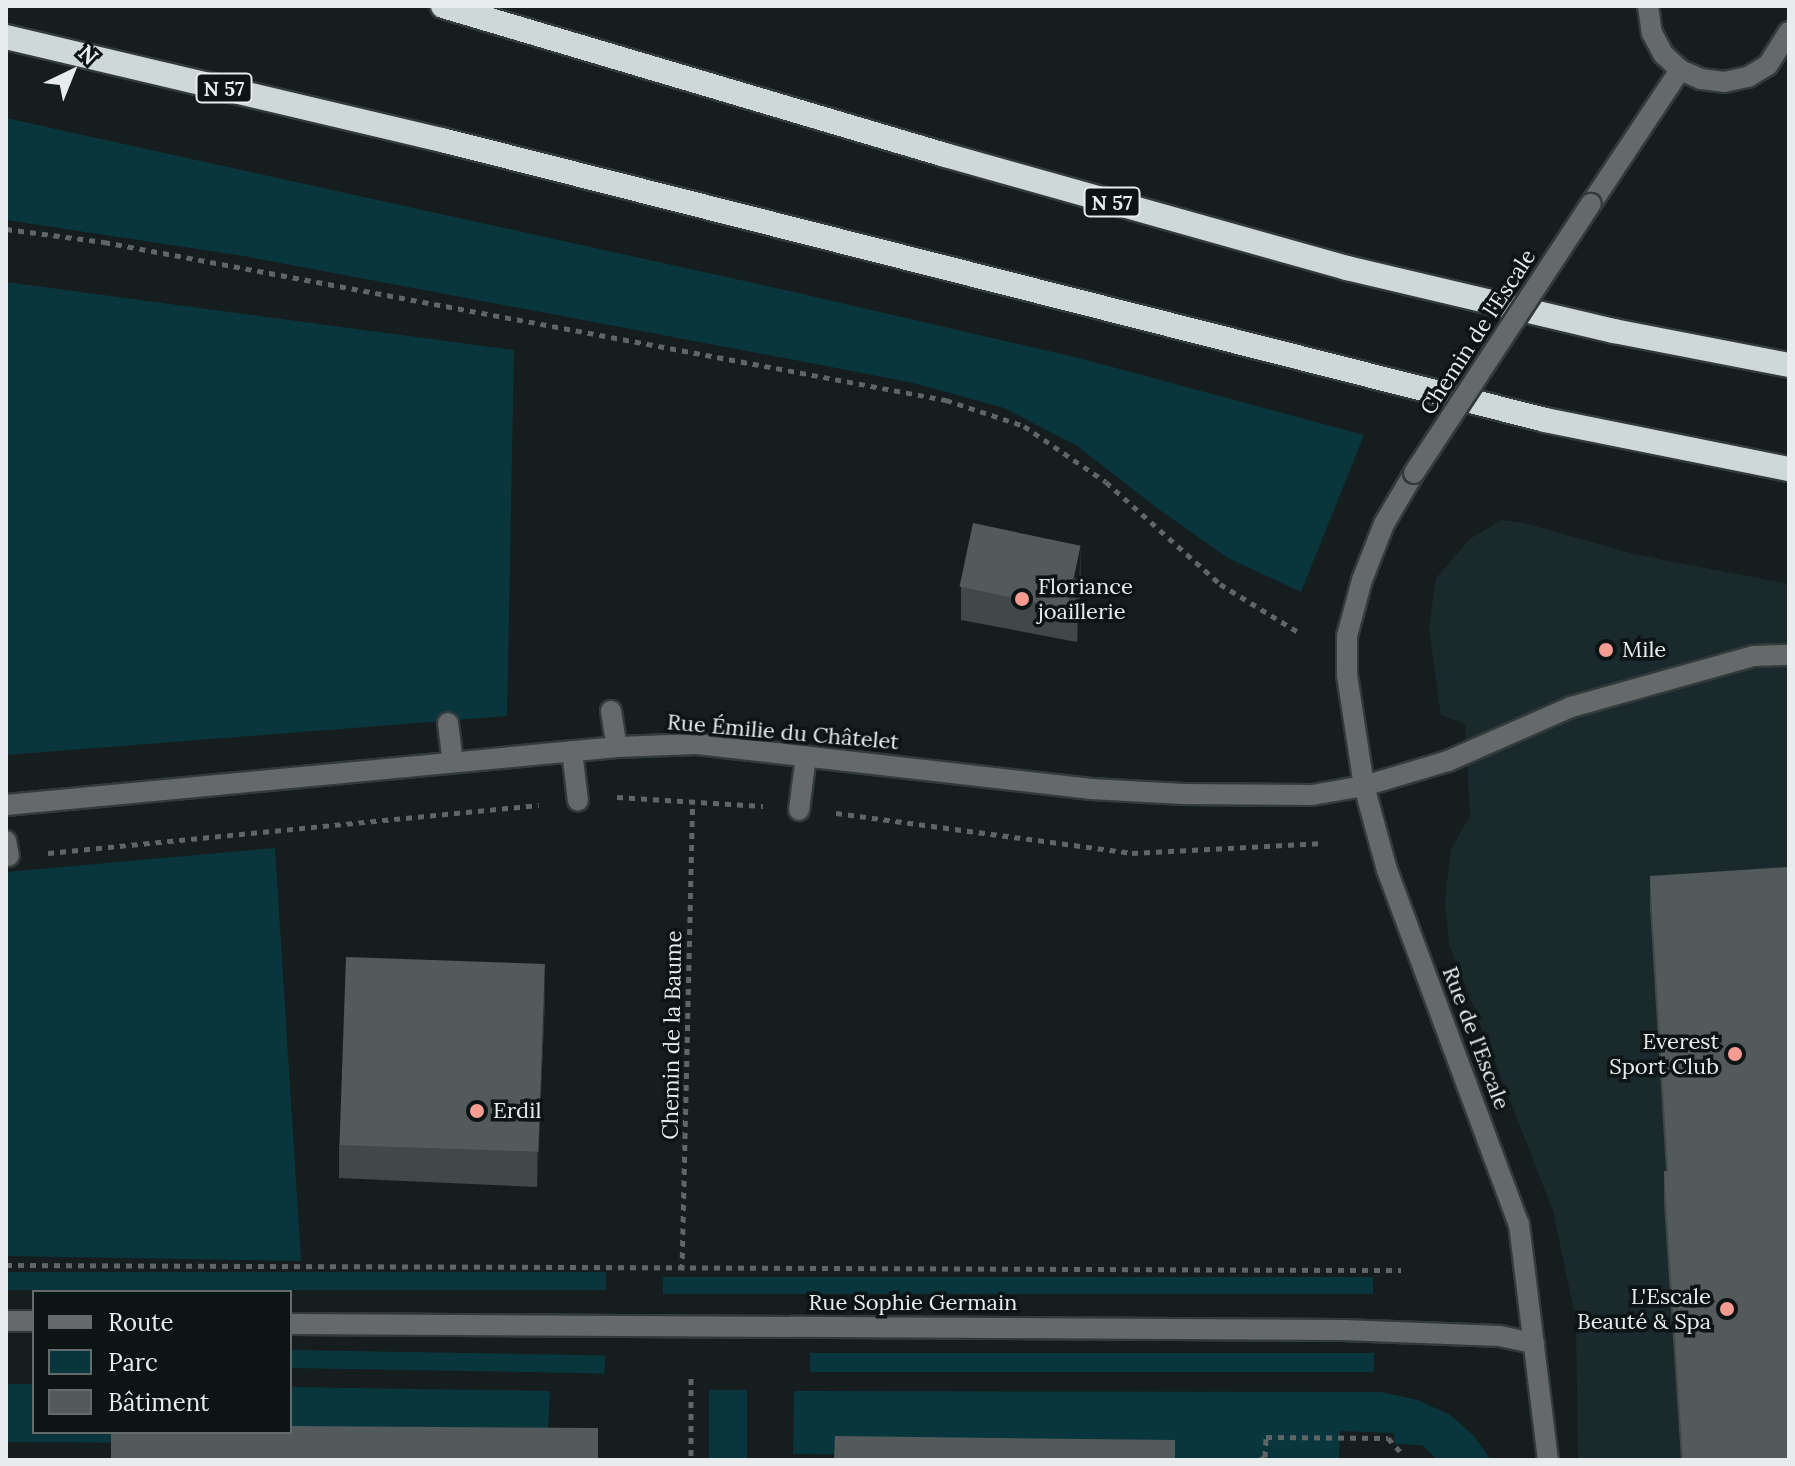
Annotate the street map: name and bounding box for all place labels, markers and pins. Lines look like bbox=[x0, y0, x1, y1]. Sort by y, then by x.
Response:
place label: Floriance joaillerie bbox=[1038, 573, 1133, 624]
marker: Floriance joaillerie bbox=[1013, 590, 1031, 608]
place label: Mile bbox=[1622, 637, 1666, 663]
marker: Mile bbox=[1597, 641, 1615, 659]
place label: Everest Sport Club bbox=[1609, 1028, 1719, 1080]
marker: Everest Sport Club bbox=[1726, 1045, 1744, 1063]
place label: Erdil bbox=[493, 1098, 541, 1124]
marker: Erdil bbox=[468, 1102, 486, 1120]
place label: L'Escale Beauté & Spa bbox=[1577, 1283, 1711, 1334]
marker: L'Escale Beauté & Spa bbox=[1718, 1300, 1736, 1318]

